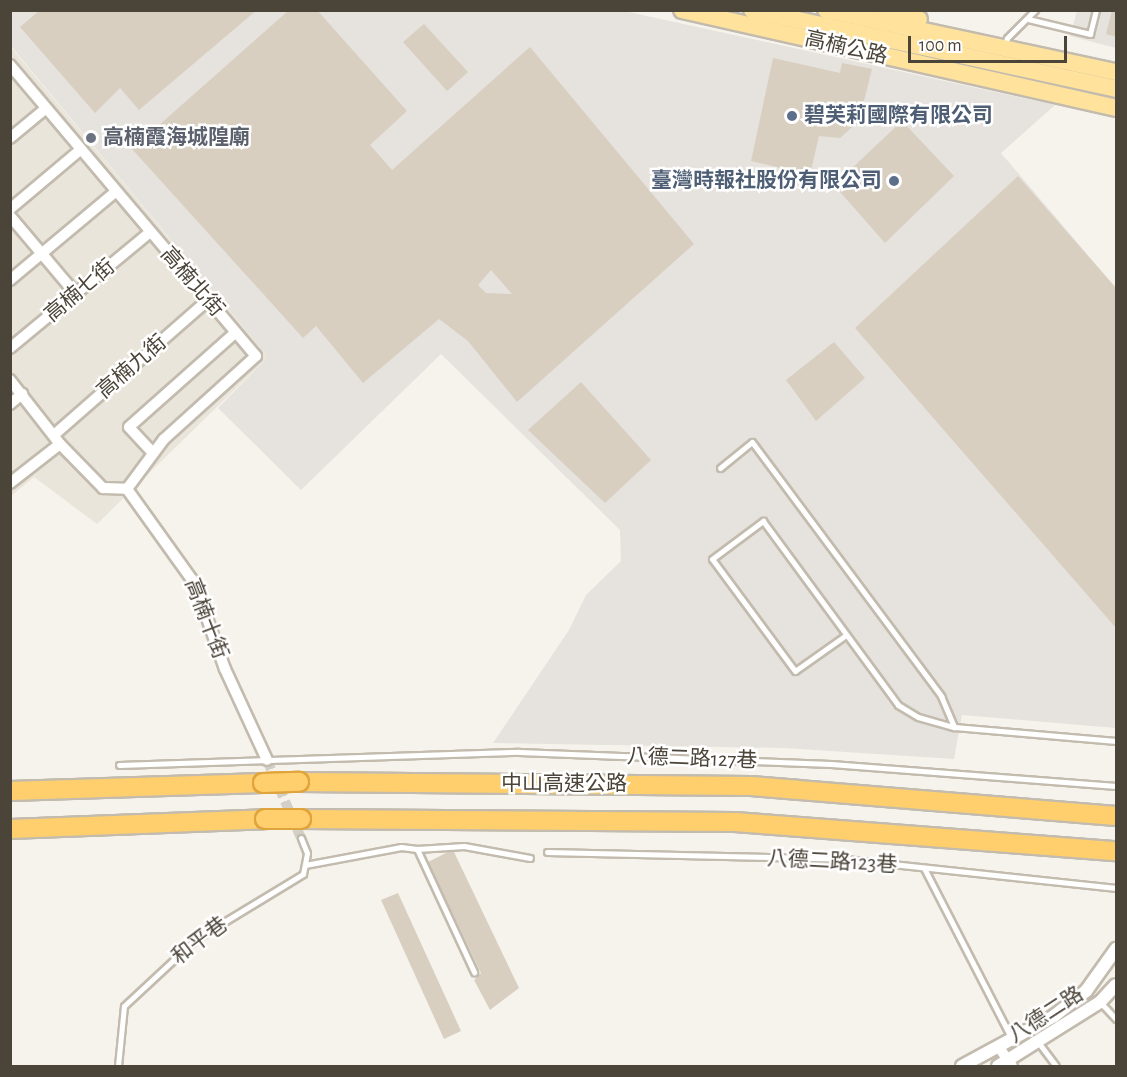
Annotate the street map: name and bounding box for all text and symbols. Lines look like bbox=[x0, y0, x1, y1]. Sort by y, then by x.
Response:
scale bar bbox=[911, 24, 1070, 62]
street label: 高楠公路 bbox=[802, 26, 890, 70]
text: 100 m bbox=[919, 37, 962, 55]
place label: 碧芙莉國際有限公司 bbox=[804, 103, 993, 129]
marker: 碧芙莉國際有限公司 bbox=[785, 109, 799, 123]
place label: 高楠霞海城隍廟 bbox=[103, 125, 250, 151]
marker: 高楠霞海城隍廟 bbox=[84, 131, 98, 145]
place label: 臺灣時報社股份有限公司 bbox=[651, 168, 882, 194]
marker: 臺灣時報社股份有限公司 bbox=[887, 174, 901, 188]
street label: 高楠北街 bbox=[155, 242, 229, 322]
street label: 高楠七街 bbox=[40, 254, 120, 328]
street label: 高楠九街 bbox=[92, 330, 172, 404]
street label: 高楠十街 bbox=[179, 575, 233, 663]
street label: 八德二路127巷 bbox=[626, 744, 758, 774]
street label: 中山高速公路 bbox=[501, 771, 627, 797]
street label: 八德二路123巷 bbox=[766, 846, 898, 878]
street label: 和平巷 bbox=[167, 912, 233, 970]
street label: 八德二路 bbox=[1004, 982, 1088, 1048]

